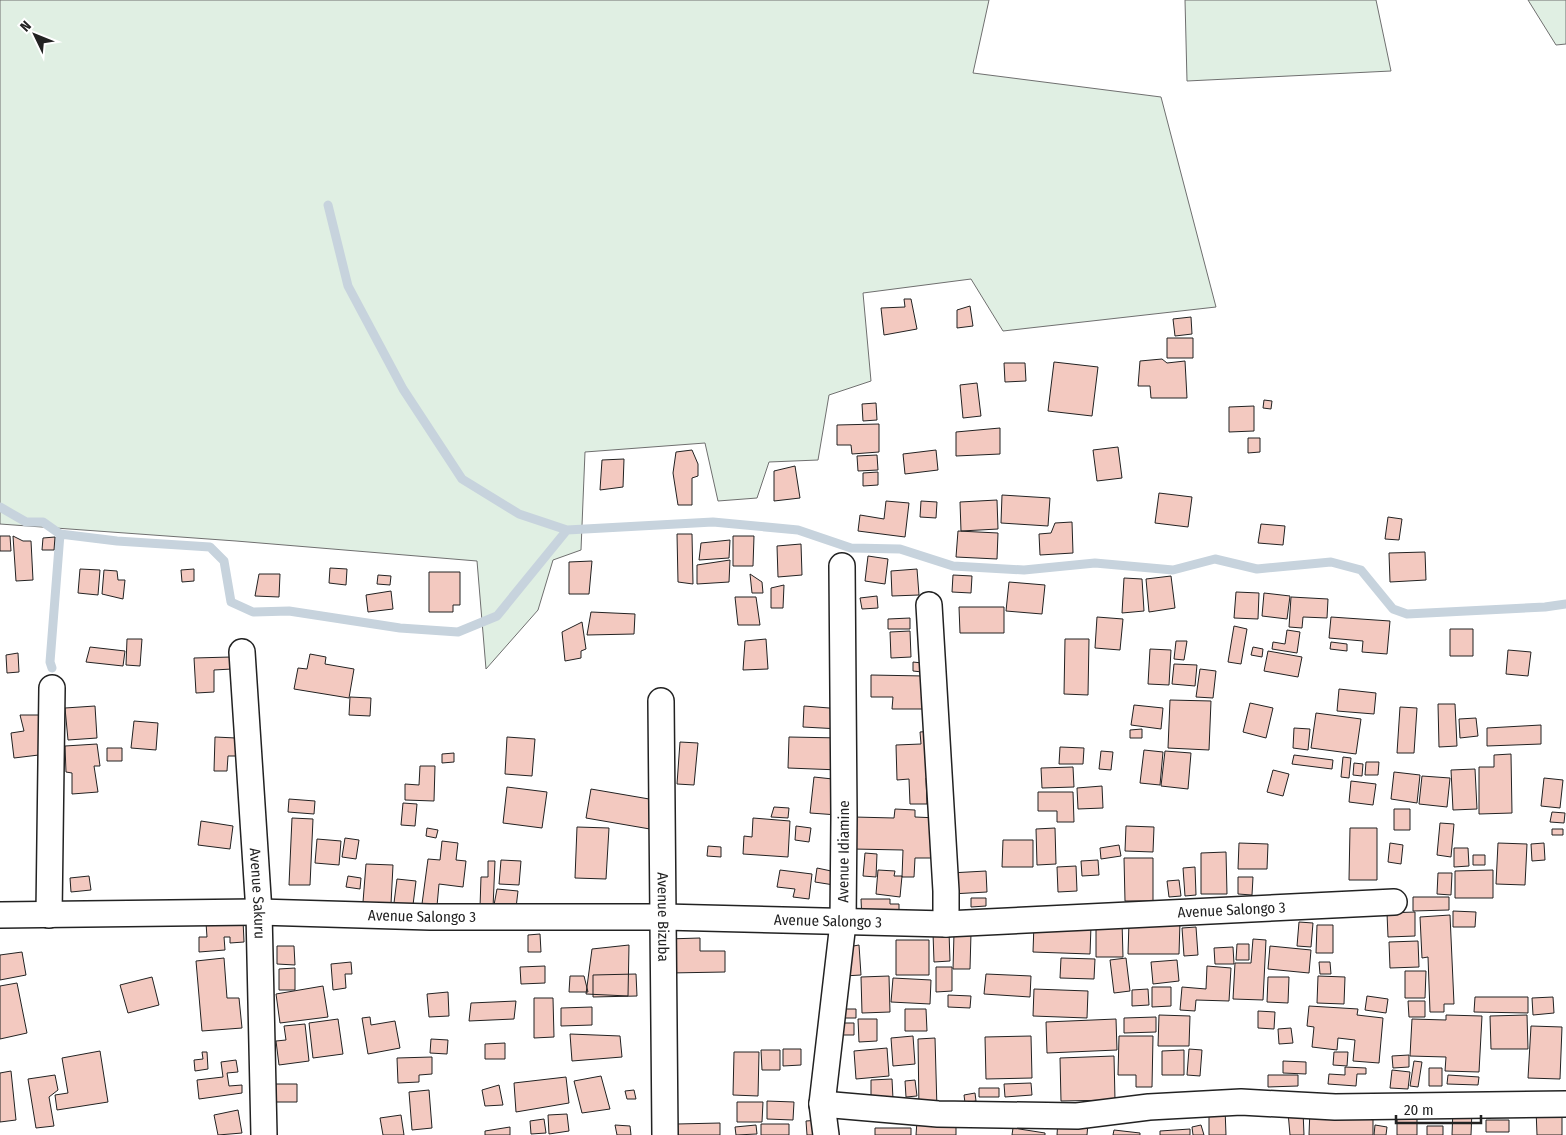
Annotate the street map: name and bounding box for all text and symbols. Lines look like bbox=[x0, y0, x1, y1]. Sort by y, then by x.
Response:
north arrow bbox=[10, 10, 60, 60]
text: N bbox=[17, 18, 35, 35]
street label: Avenue Idiamine bbox=[834, 800, 853, 903]
street label: Avenue Sakuru bbox=[246, 847, 269, 939]
street label: Avenue Bizuba bbox=[654, 872, 672, 962]
street label: Avenue Salongo 3 bbox=[1177, 898, 1286, 922]
street label: Avenue Salongo 3 bbox=[368, 906, 476, 926]
street label: Avenue Salongo 3 bbox=[774, 911, 882, 931]
scale bar bbox=[1396, 1092, 1481, 1124]
text: 20 m bbox=[1404, 1101, 1434, 1119]

